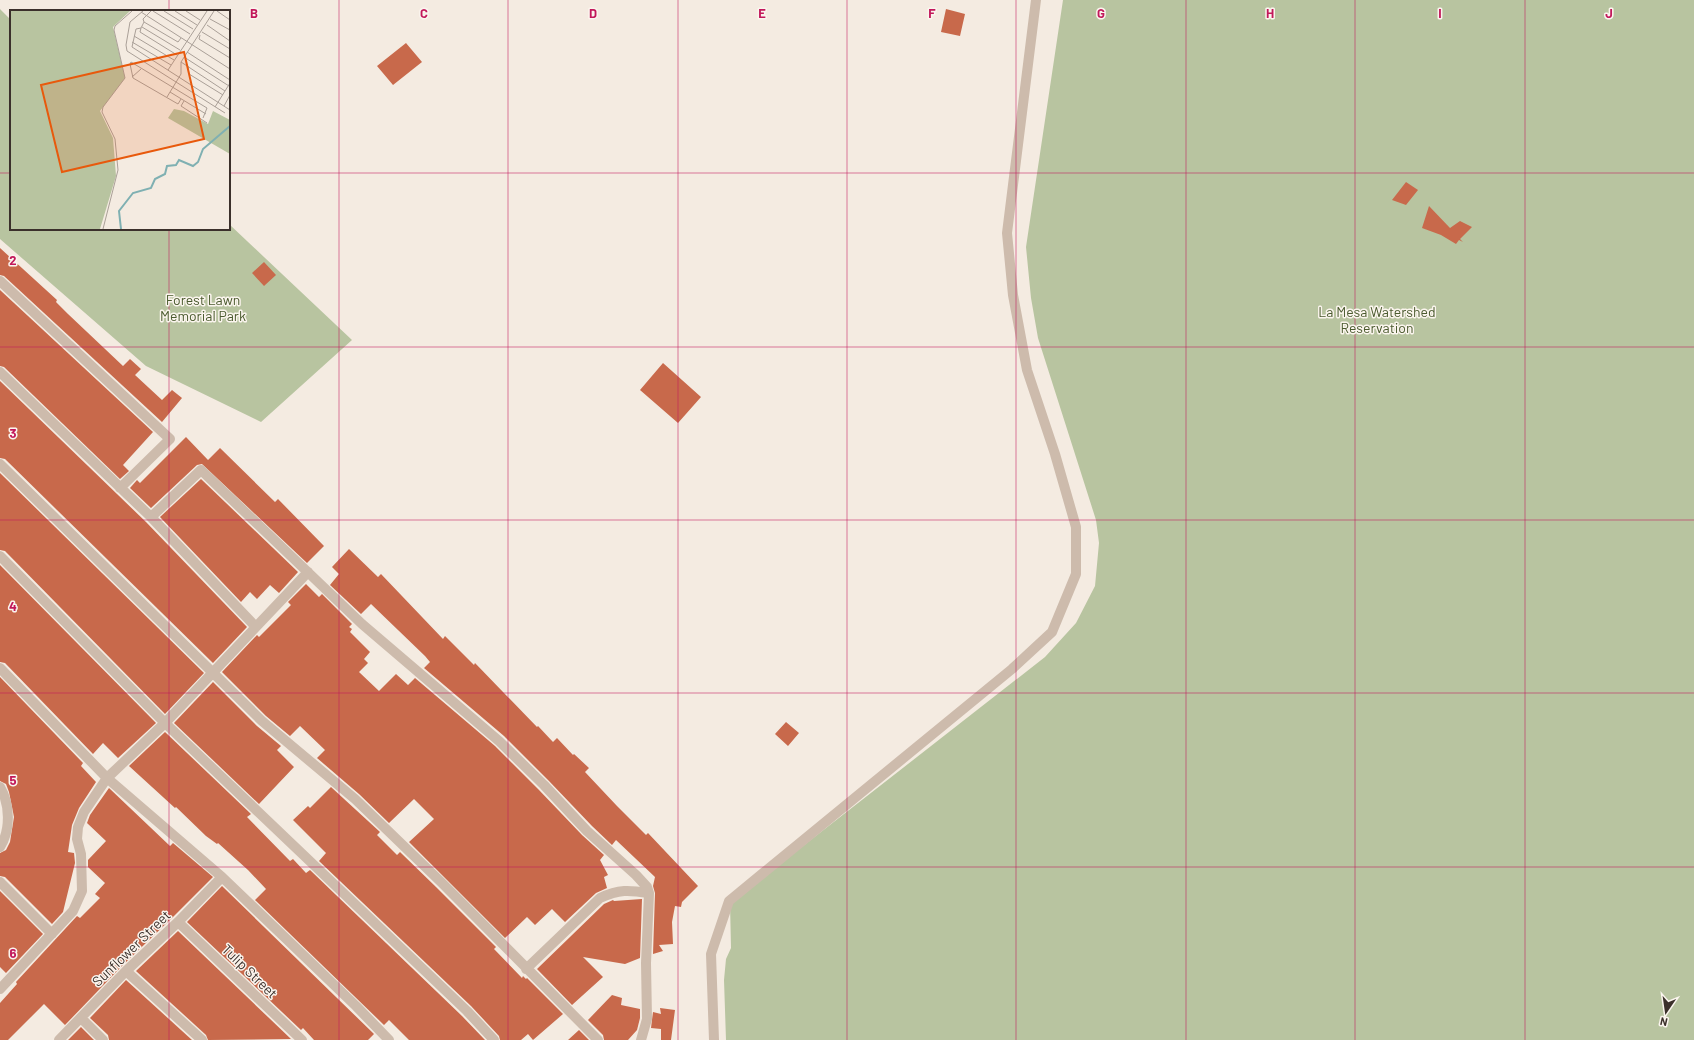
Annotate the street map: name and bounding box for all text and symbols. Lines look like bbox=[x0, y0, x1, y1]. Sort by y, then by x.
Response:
text: B bbox=[250, 5, 258, 21]
text: C bbox=[420, 5, 428, 21]
text: D bbox=[589, 5, 597, 21]
text: E bbox=[758, 5, 766, 21]
text: F bbox=[928, 5, 936, 21]
text: G bbox=[1097, 5, 1105, 21]
text: H bbox=[1266, 5, 1274, 21]
text: I bbox=[1438, 5, 1442, 21]
text: J bbox=[1605, 5, 1613, 21]
inset map bbox=[10, 10, 230, 230]
text: 2 bbox=[9, 252, 17, 268]
park label: Forest Lawn Memorial Park bbox=[160, 291, 246, 324]
park label: La Mesa Watershed Reservation bbox=[1318, 303, 1436, 336]
text: 3 bbox=[9, 425, 17, 441]
text: 4 bbox=[9, 598, 17, 614]
text: 5 bbox=[9, 772, 17, 788]
street label: Sunflower Street bbox=[88, 906, 174, 990]
street label: Tulip Street bbox=[219, 940, 281, 1002]
text: 6 bbox=[10, 945, 17, 961]
north arrow bbox=[1646, 992, 1686, 1032]
text: N bbox=[1659, 1015, 1669, 1029]

